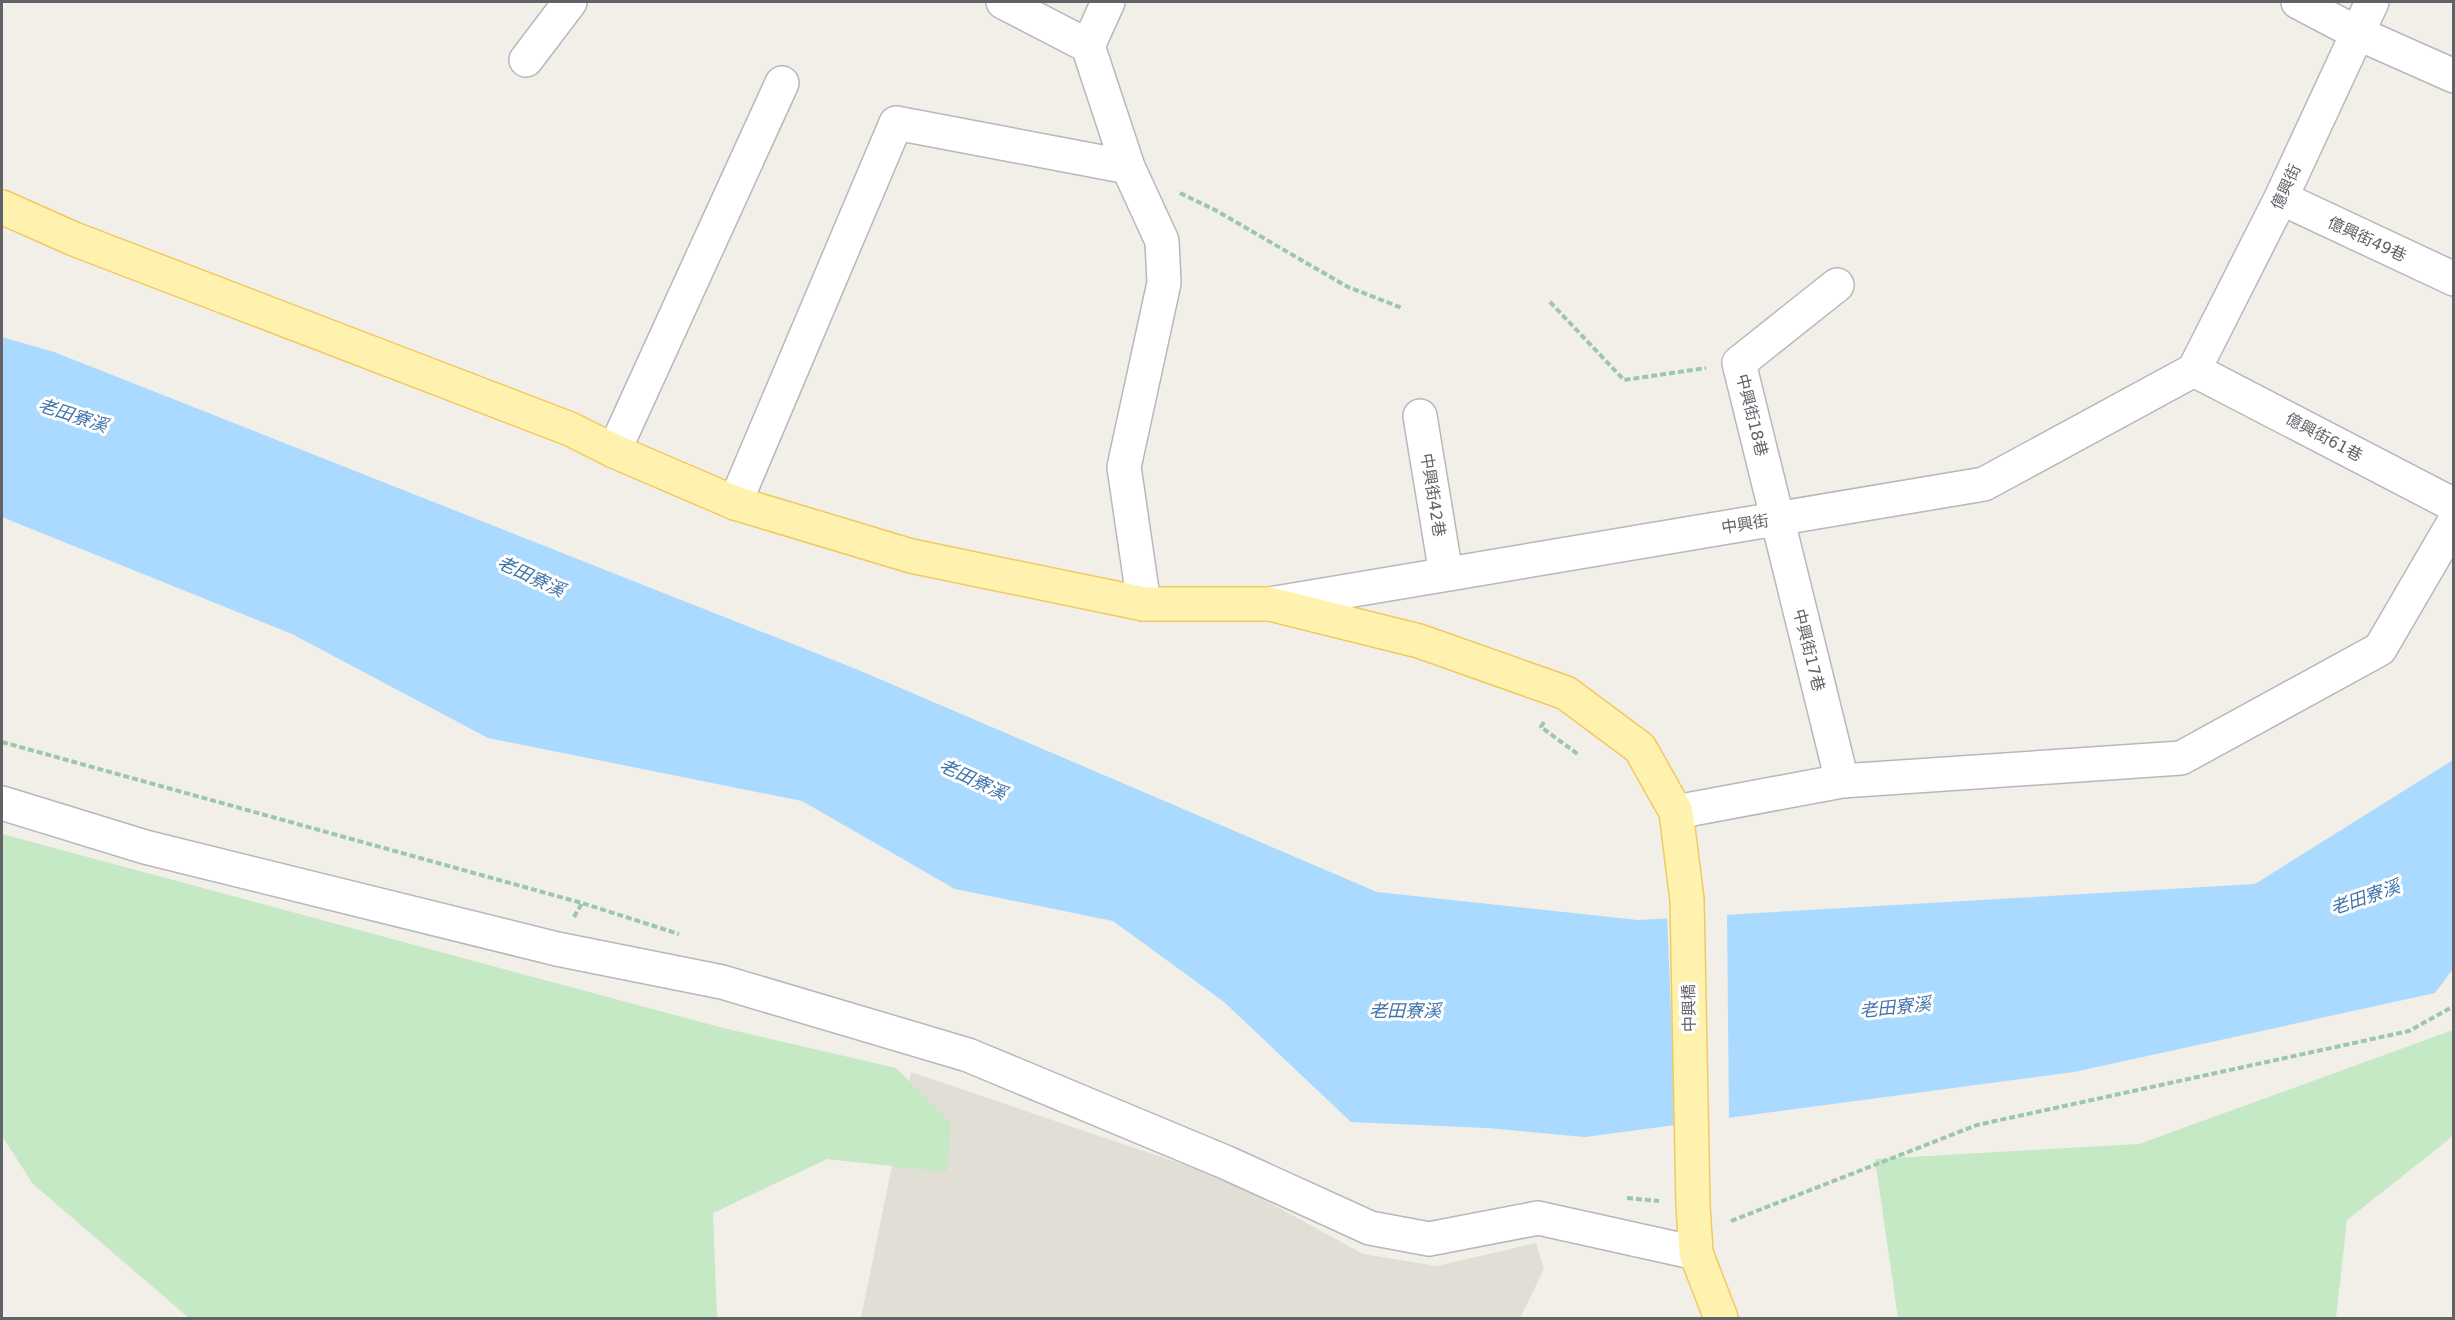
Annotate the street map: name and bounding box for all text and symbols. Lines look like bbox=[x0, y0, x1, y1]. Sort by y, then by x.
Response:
street label: 億興街 bbox=[2267, 161, 2305, 213]
street label: 億興街49巷 bbox=[2325, 213, 2409, 265]
street label: 中興街18巷 bbox=[1733, 372, 1771, 458]
water label: 老田寮溪 bbox=[36, 394, 113, 437]
street label: 億興街61巷 bbox=[2282, 409, 2366, 465]
street label: 中興街42巷 bbox=[1417, 452, 1449, 538]
street label: 中興街 bbox=[1720, 511, 1770, 537]
water label: 老田寮溪 bbox=[494, 551, 571, 602]
street label: 中興街17巷 bbox=[1790, 607, 1828, 693]
water label: 老田寮溪 bbox=[936, 754, 1013, 805]
water label: 老田寮溪 bbox=[2328, 874, 2405, 919]
street label: 中興橋 bbox=[1679, 984, 1699, 1032]
water label: 老田寮溪 bbox=[1858, 992, 1935, 1021]
water label: 老田寮溪 bbox=[1369, 1000, 1444, 1021]

